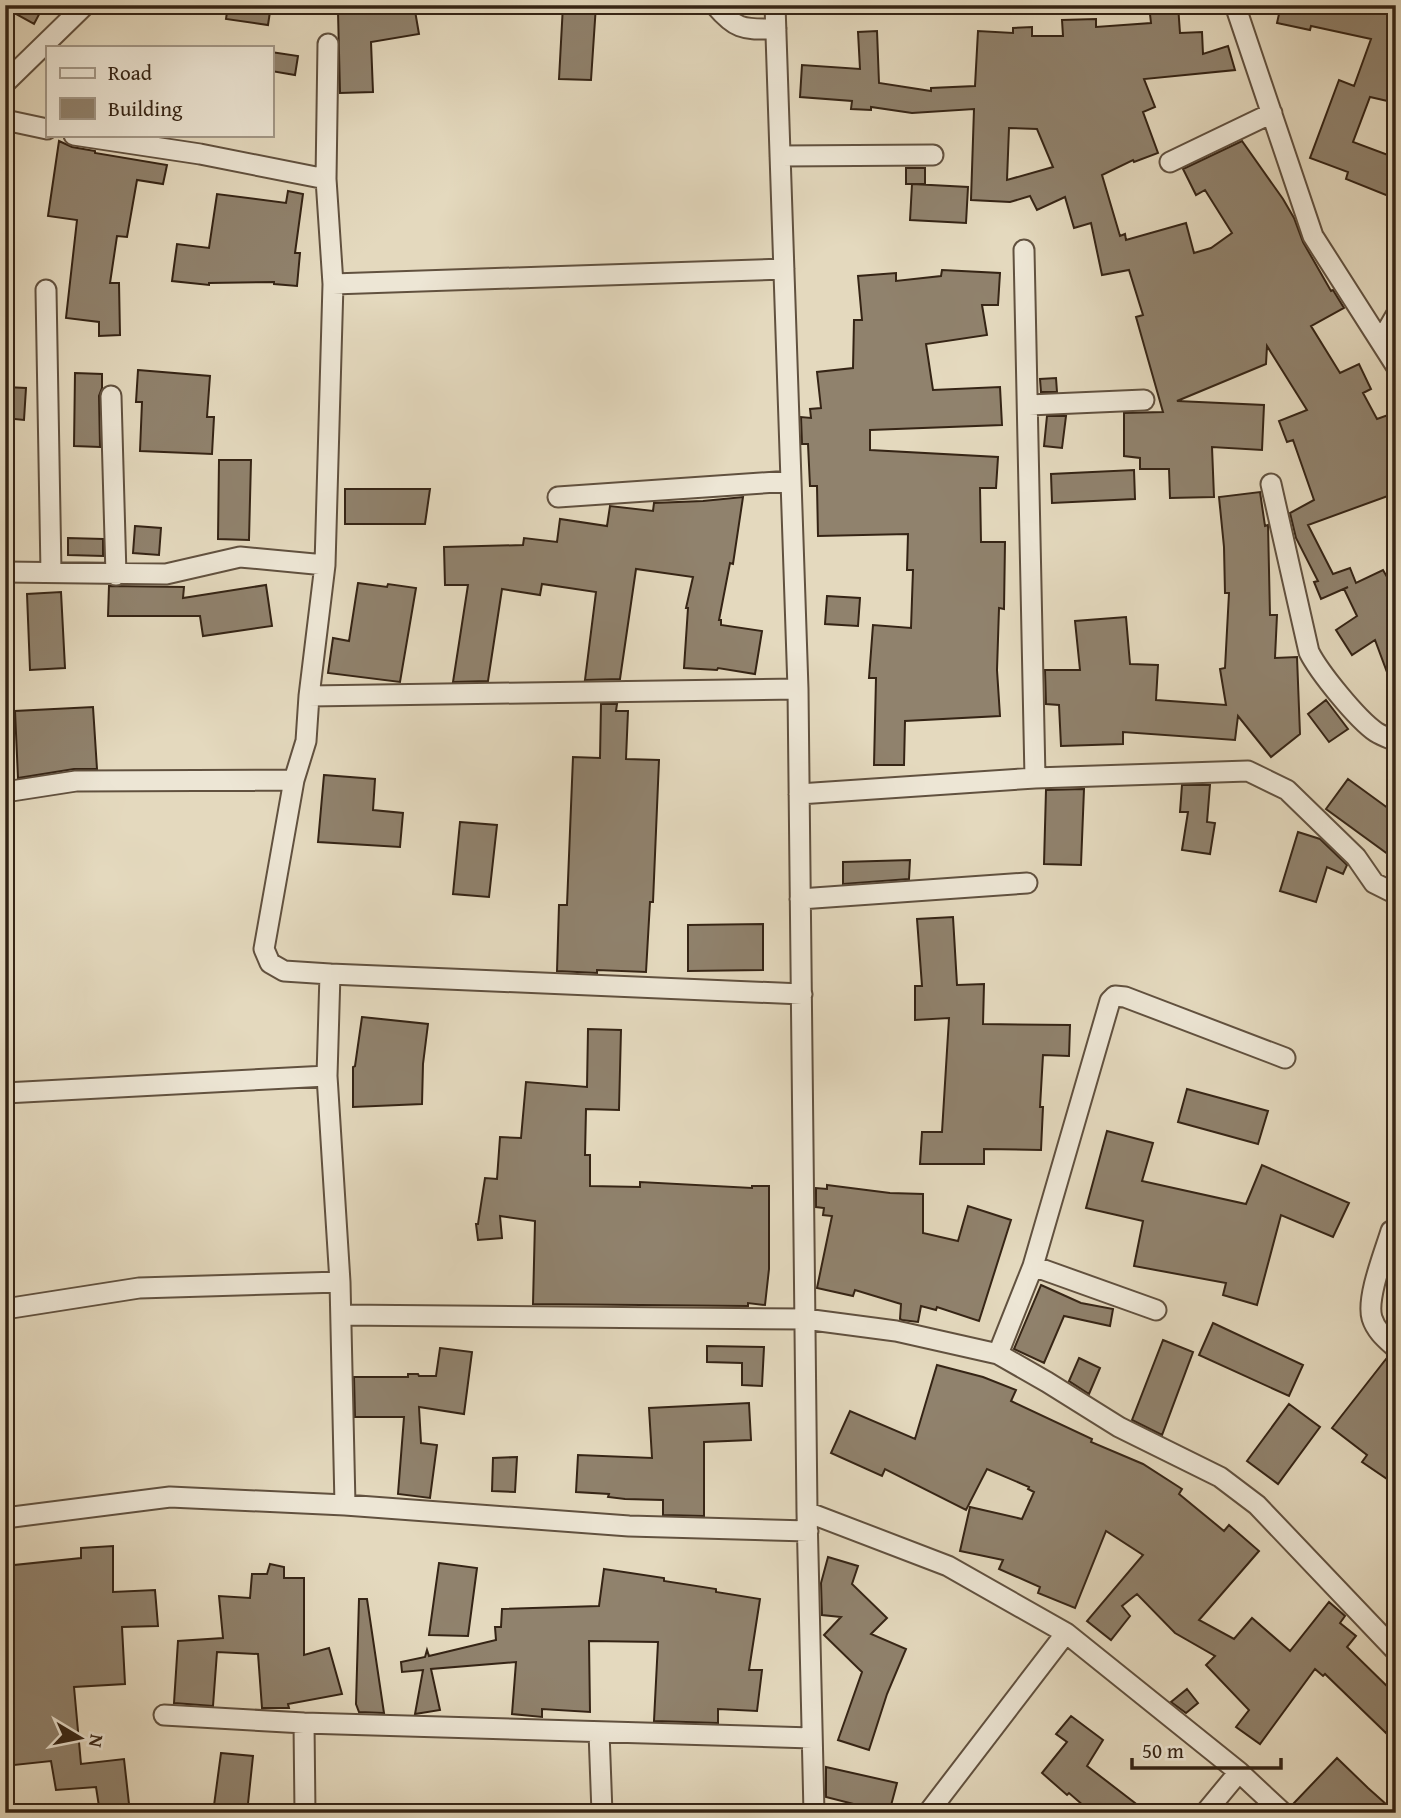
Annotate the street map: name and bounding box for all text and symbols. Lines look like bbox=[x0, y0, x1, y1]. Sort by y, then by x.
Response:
legend bbox=[46, 46, 273, 136]
text: Road bbox=[108, 57, 153, 88]
text: Building bbox=[108, 93, 183, 124]
north arrow bbox=[46, 1702, 116, 1772]
scale bar bbox=[1132, 1727, 1280, 1771]
text: N bbox=[82, 1732, 112, 1750]
text: 50 m bbox=[1142, 1735, 1184, 1766]

